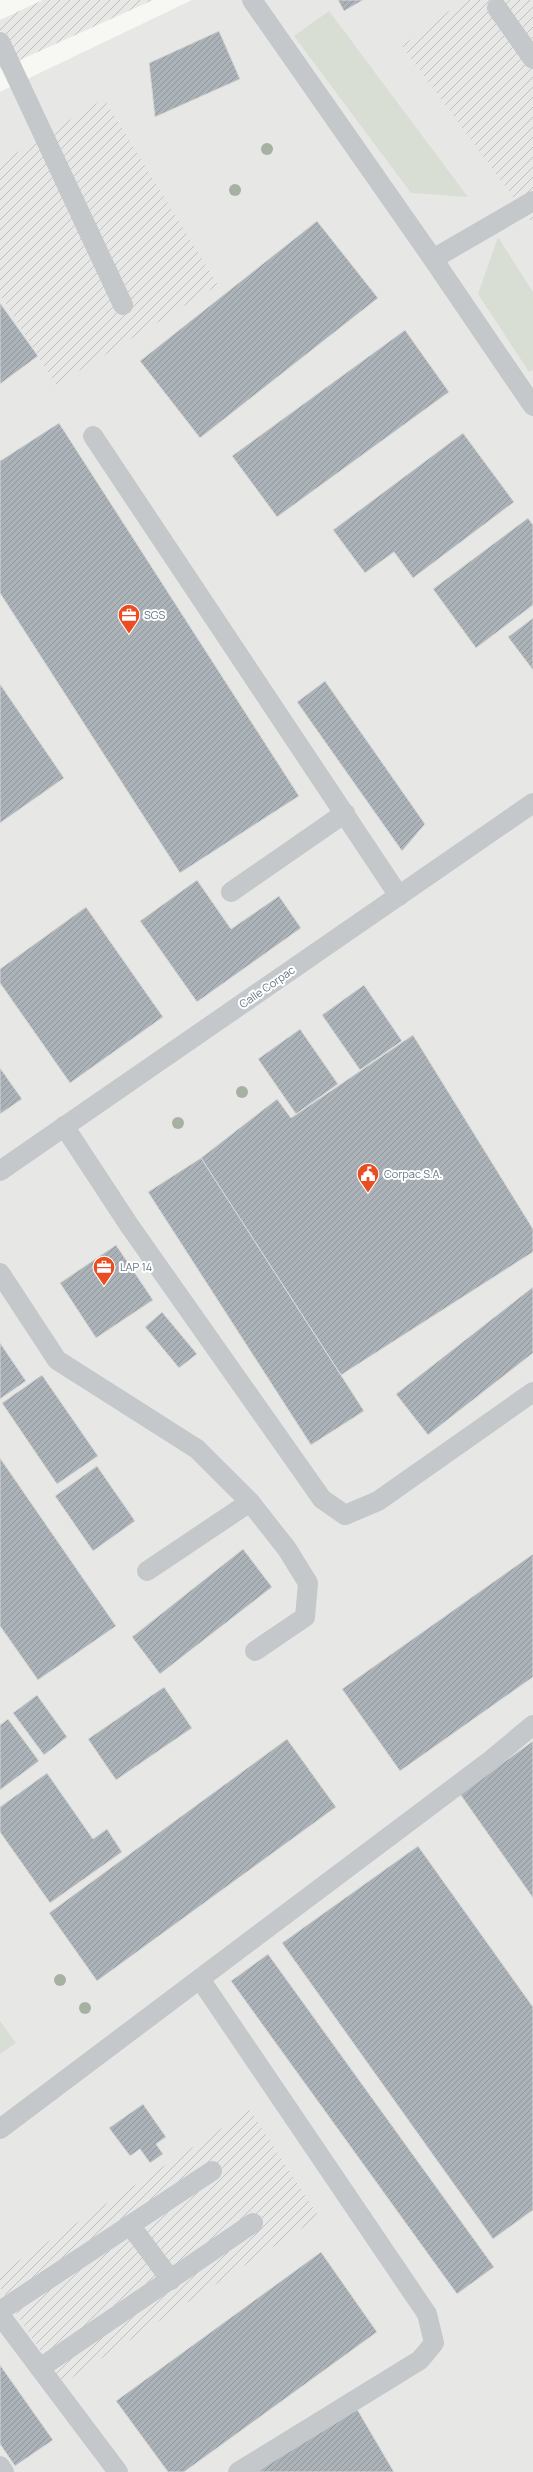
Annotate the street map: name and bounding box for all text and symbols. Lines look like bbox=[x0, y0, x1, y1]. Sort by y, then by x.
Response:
office icon: SGS bbox=[116, 602, 142, 635]
place label: SGS bbox=[144, 607, 166, 622]
street label: Calle Corpac bbox=[236, 962, 298, 1011]
public building icon: Corpac S.A. bbox=[355, 1161, 381, 1194]
place label: Corpac S.A. bbox=[384, 1166, 442, 1181]
office icon: LAP 14 bbox=[91, 1254, 117, 1287]
place label: LAP 14 bbox=[120, 1259, 152, 1274]

